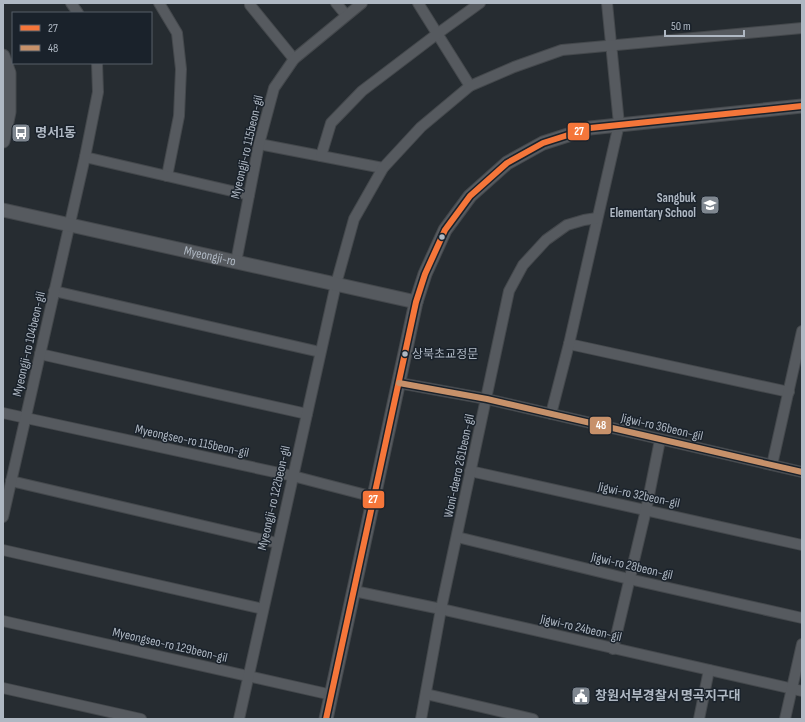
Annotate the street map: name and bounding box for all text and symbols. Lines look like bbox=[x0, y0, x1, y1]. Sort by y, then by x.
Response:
legend bbox=[12, 12, 152, 64]
scale bar bbox=[665, 12, 744, 38]
text: 50 m bbox=[671, 19, 691, 34]
text: 27 bbox=[48, 21, 58, 36]
text: 48 bbox=[48, 41, 58, 56]
street label: Myeongji-ro 115beon-gil bbox=[227, 94, 267, 200]
bus stop icon: 명서1동 bbox=[10, 122, 32, 144]
line badge: 27 bbox=[567, 122, 590, 141]
place label: 명서1동 bbox=[35, 125, 76, 141]
text: 27 bbox=[574, 125, 584, 138]
place label: Sangbuk Elementary School bbox=[610, 190, 697, 221]
school or university icon: Sangbuk Elementary School bbox=[699, 194, 721, 216]
unlabelled marker bbox=[437, 232, 447, 242]
street label: Myeongji-ro bbox=[182, 243, 237, 270]
street label: Myeongji-ro 104beon-gil bbox=[9, 290, 49, 398]
place label: 상북초교정문 bbox=[412, 347, 478, 362]
marker: 상북초교정문 bbox=[400, 349, 410, 359]
street label: Jigwi-ro 36beon-gil bbox=[619, 410, 704, 444]
street label: Woni-daero 261beon-gil bbox=[440, 413, 478, 519]
line badge: 48 bbox=[589, 416, 612, 435]
text: 48 bbox=[596, 419, 606, 432]
street label: Myeongseo-ro 115beon-gil bbox=[134, 421, 250, 461]
street label: Myeongji-ro 122beon-gil bbox=[254, 444, 294, 552]
street label: Jigwi-ro 32beon-gil bbox=[596, 478, 681, 511]
line badge: 27 bbox=[362, 490, 385, 509]
text: 27 bbox=[368, 493, 378, 506]
street label: Jigwi-ro 28beon-gil bbox=[589, 549, 674, 583]
street label: Jigwi-ro 24beon-gil bbox=[538, 611, 623, 645]
street label: Myeongseo-ro 129beon-gil bbox=[111, 624, 229, 666]
public building icon: 창원서부경찰서 명곡지구대 bbox=[570, 685, 592, 707]
place label: 창원서부경찰서 명곡지구대 bbox=[595, 688, 741, 704]

